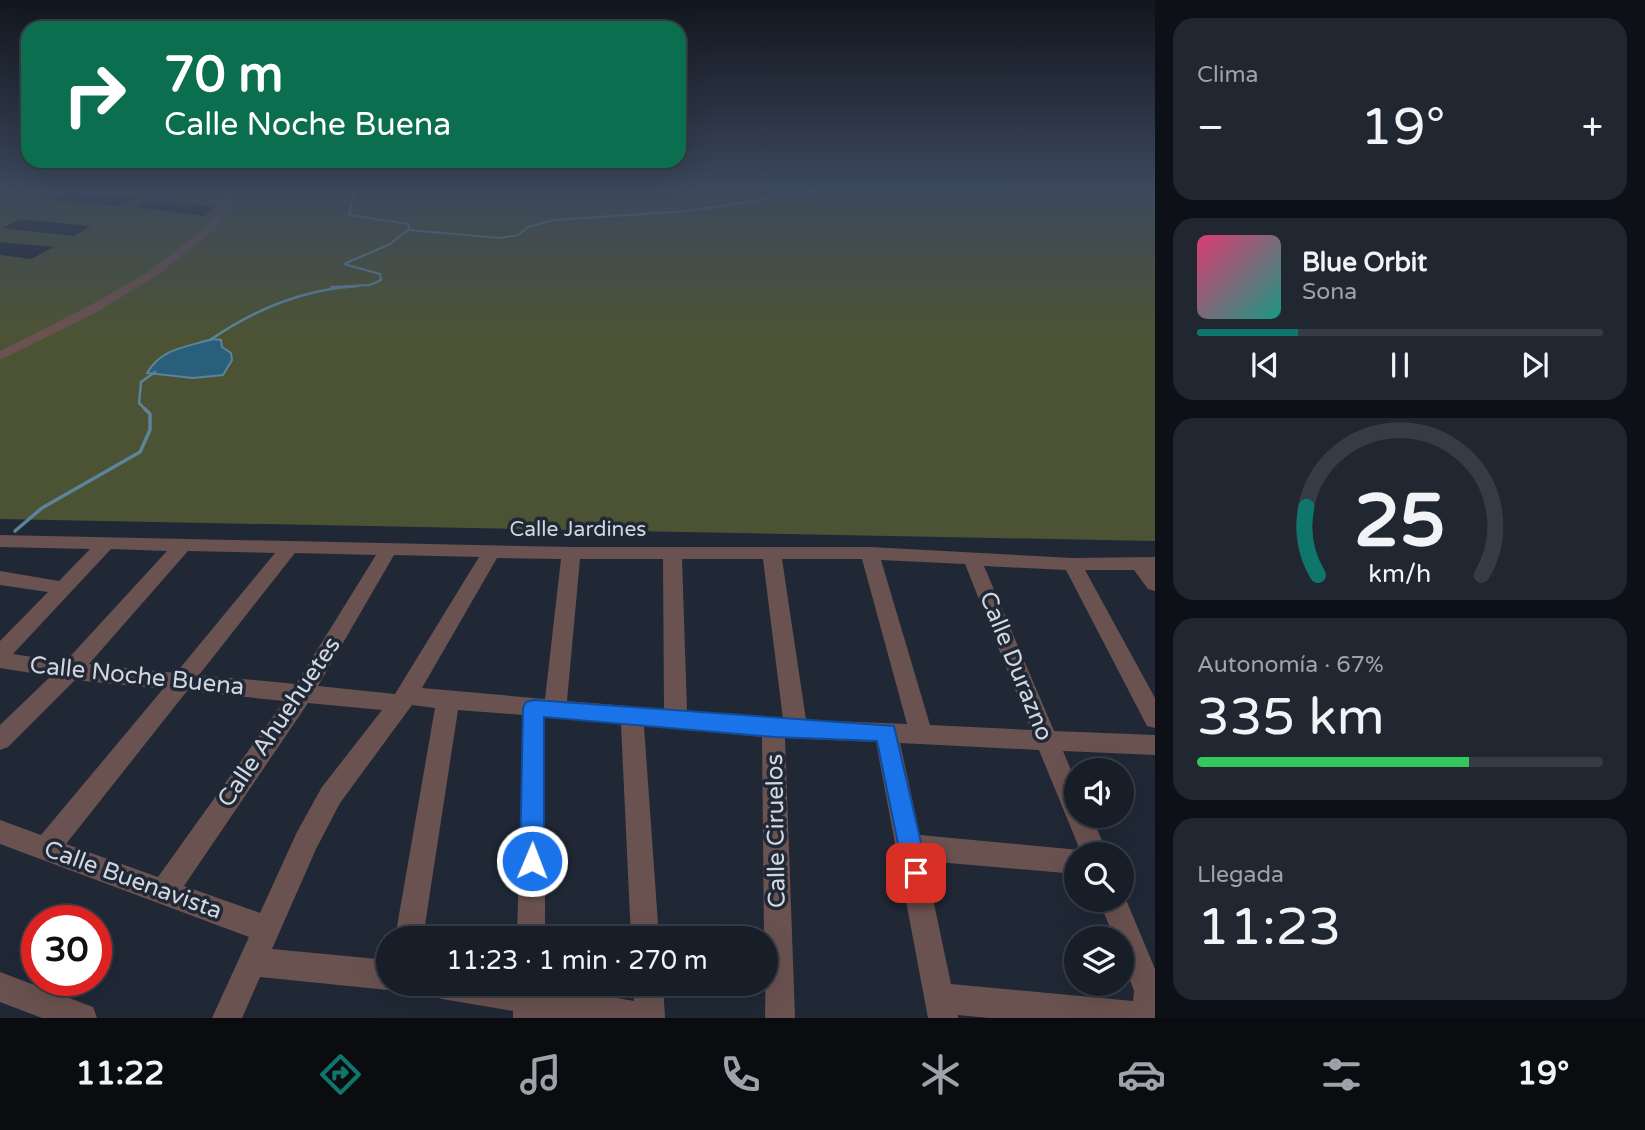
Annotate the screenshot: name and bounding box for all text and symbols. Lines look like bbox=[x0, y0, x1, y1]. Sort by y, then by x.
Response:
text: 70 m bbox=[164, 46, 283, 105]
icon: right bbox=[49, 49, 140, 140]
text: Clima bbox=[1197, 61, 1258, 89]
text: 19° bbox=[1360, 96, 1445, 159]
text: − bbox=[1197, 105, 1224, 151]
text: + bbox=[1582, 105, 1603, 151]
text: Calle Noche Buena bbox=[164, 106, 451, 144]
text: Blue Orbit bbox=[1302, 247, 1427, 278]
text: Sona bbox=[1302, 278, 1357, 306]
icon: previous bbox=[1246, 346, 1284, 384]
icon: pause bbox=[1381, 346, 1419, 384]
icon: next bbox=[1516, 346, 1554, 384]
text: 25 bbox=[1354, 478, 1446, 566]
street label: Calle Jardines bbox=[510, 517, 646, 542]
text: km/h bbox=[1369, 559, 1431, 589]
street label: Calle Durazno bbox=[973, 587, 1059, 745]
street label: Calle Ahuehuetes bbox=[211, 631, 347, 813]
street label: Calle Noche Buena bbox=[28, 650, 246, 702]
text: Autonomía · 67% bbox=[1197, 651, 1384, 679]
text: 335 km bbox=[1197, 686, 1385, 749]
street label: Calle Ciruelos bbox=[760, 754, 792, 908]
map controls bbox=[1064, 758, 1134, 996]
button: sound bbox=[1064, 758, 1134, 828]
position arrow bbox=[495, 824, 569, 898]
street label: Calle Buenavista bbox=[40, 834, 226, 926]
button: search bbox=[1064, 842, 1134, 912]
pin bbox=[886, 843, 946, 903]
icon: arrive bbox=[897, 854, 935, 892]
text: Llegada bbox=[1197, 861, 1284, 889]
text: 11:23 bbox=[1197, 896, 1341, 959]
speed limit sign: 30 bbox=[21, 905, 112, 996]
button: layers bbox=[1064, 926, 1134, 996]
text: 11:23 · 1 min · 270 m bbox=[446, 945, 708, 976]
icon: directions bbox=[316, 1050, 365, 1099]
icon: music bbox=[516, 1050, 565, 1099]
icon: phone bbox=[716, 1050, 765, 1099]
icon: climate bbox=[916, 1050, 965, 1099]
icon: car bbox=[1117, 1050, 1166, 1099]
icon: filters bbox=[1317, 1050, 1366, 1099]
text: 11:22 bbox=[76, 1055, 164, 1093]
text: 19° bbox=[1517, 1055, 1569, 1093]

